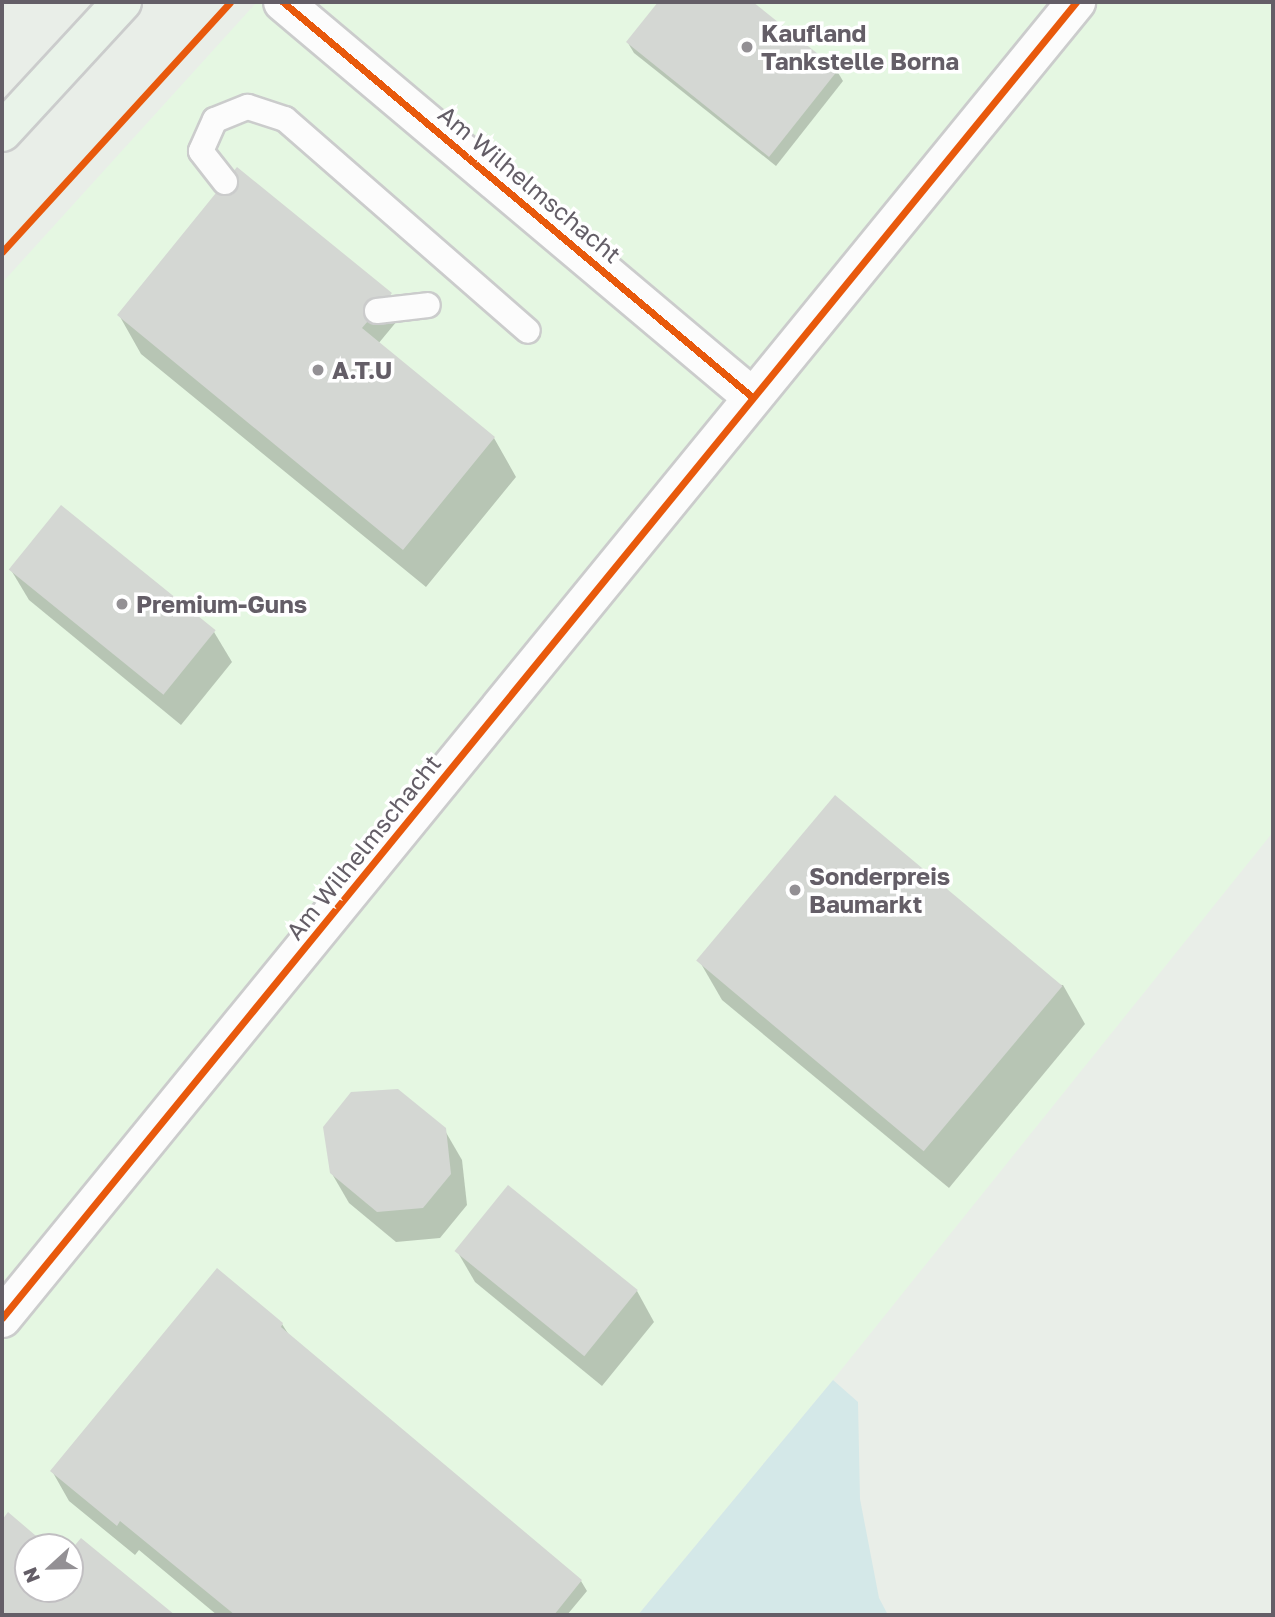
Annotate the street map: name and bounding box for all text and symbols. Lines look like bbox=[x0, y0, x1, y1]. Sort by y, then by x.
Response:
place label: Kaufland Tankstelle Borna bbox=[761, 19, 959, 75]
marker: Kaufland Tankstelle Borna bbox=[739, 39, 755, 55]
street label: Am Wilhelmschacht bbox=[433, 99, 627, 269]
place label: A.T.U bbox=[332, 356, 392, 384]
marker: A.T.U bbox=[310, 362, 326, 378]
place label: Premium-Guns bbox=[136, 590, 307, 618]
marker: Premium-Guns bbox=[114, 596, 130, 612]
street label: Am Wilhelmschacht bbox=[280, 749, 446, 945]
place label: Sonderpreis Baumarkt bbox=[809, 862, 950, 918]
marker: Sonderpreis Baumarkt bbox=[787, 882, 803, 898]
north arrow bbox=[14, 1533, 84, 1603]
text: N bbox=[18, 1564, 44, 1586]

